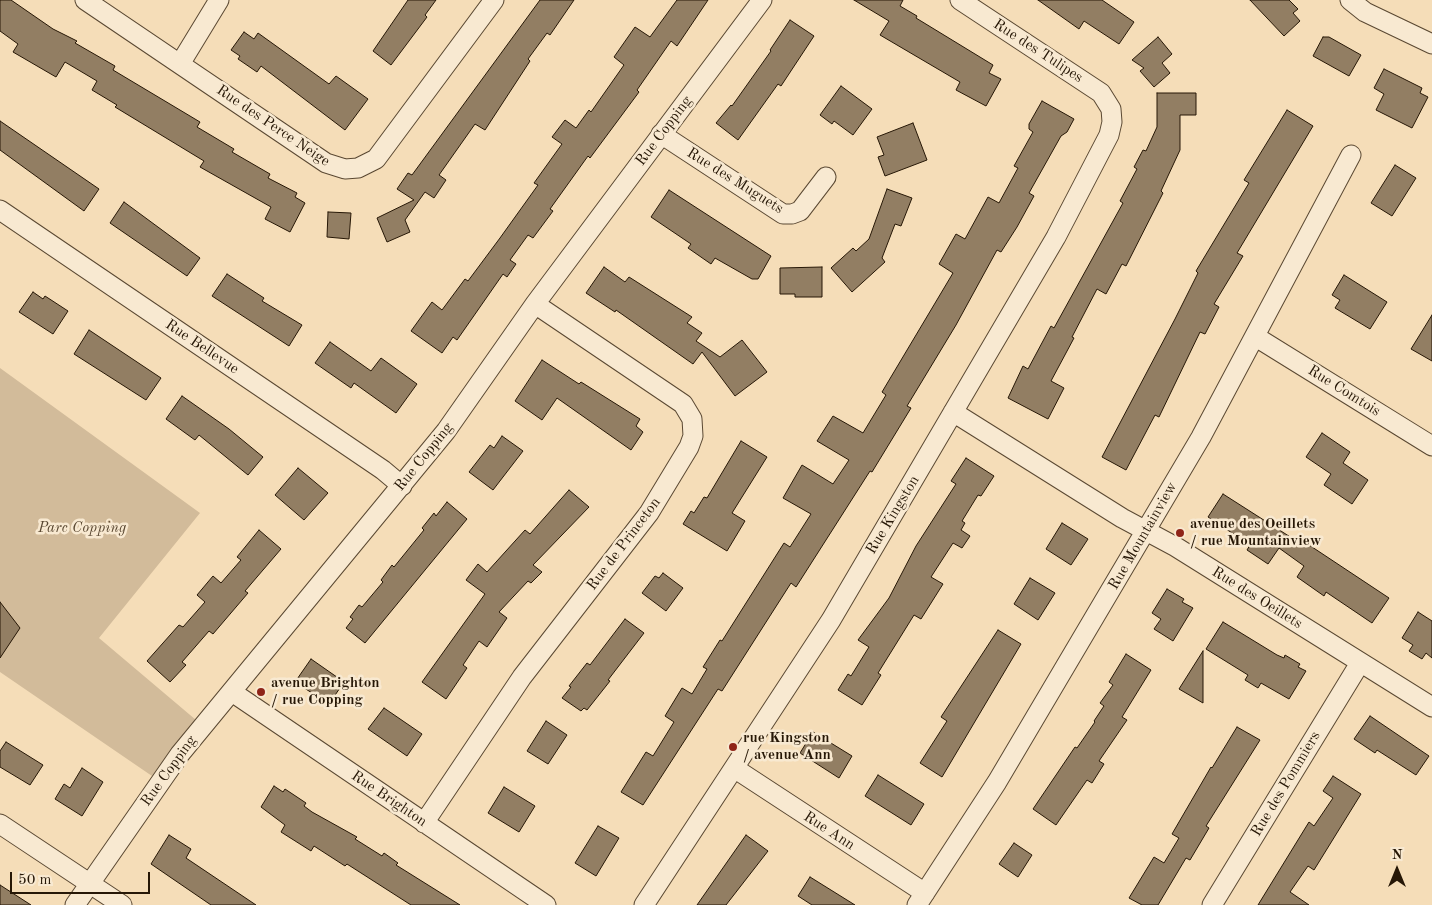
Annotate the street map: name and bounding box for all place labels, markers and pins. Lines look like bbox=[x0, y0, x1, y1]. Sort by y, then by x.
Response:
place label: avenue des Oeillets / rue Mountainview bbox=[1190, 515, 1321, 550]
marker: avenue des Oeillets / rue Mountainview bbox=[1174, 527, 1186, 539]
place label: avenue Brighton / rue Copping bbox=[271, 674, 380, 709]
marker: avenue Brighton / rue Copping bbox=[255, 686, 267, 698]
place label: rue Kingston / avenue Ann bbox=[743, 729, 831, 764]
marker: rue Kingston / avenue Ann bbox=[727, 741, 739, 753]

